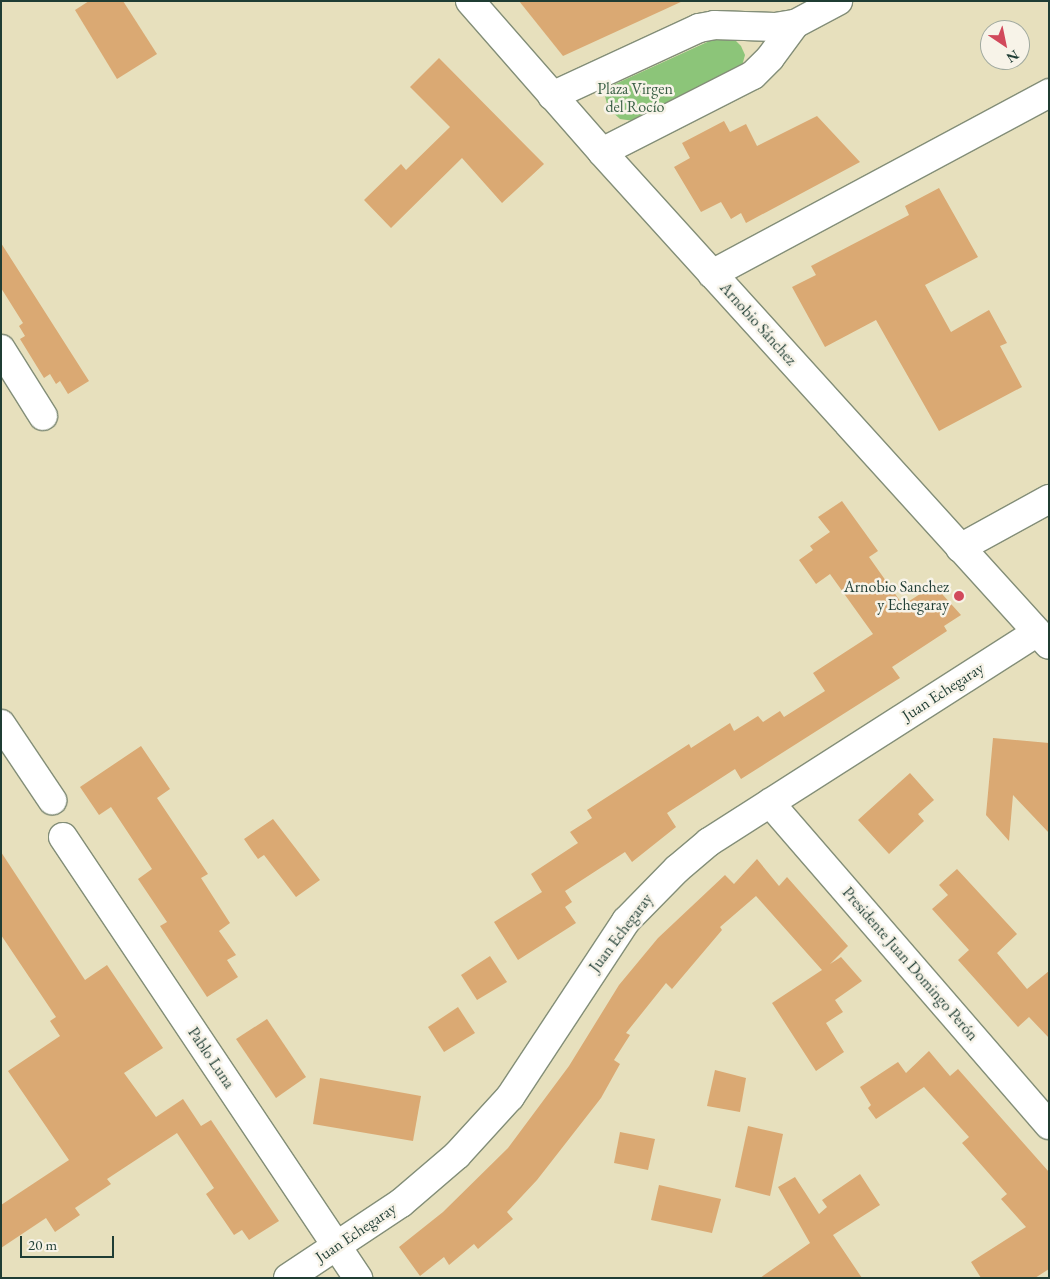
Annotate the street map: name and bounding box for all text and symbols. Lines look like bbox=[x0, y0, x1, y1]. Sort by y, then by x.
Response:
north arrow bbox=[980, 20, 1030, 70]
text: N bbox=[1003, 46, 1023, 67]
park label: Plaza Virgen del Rocío bbox=[597, 79, 673, 117]
street label: Arnobio Sánchez bbox=[716, 278, 800, 370]
place label: Arnobio Sanchez y Echegaray bbox=[844, 577, 949, 615]
marker: Arnobio Sanchez y Echegaray bbox=[953, 590, 965, 602]
street label: Juan Echegaray bbox=[899, 659, 987, 725]
street label: Presidente Juan Domingo Perón bbox=[838, 883, 982, 1045]
street label: Juan Echegaray bbox=[585, 890, 657, 976]
street label: Pablo Luna bbox=[183, 1024, 239, 1092]
street label: Juan Echegaray bbox=[312, 1199, 400, 1267]
scale bar bbox=[22, 1226, 116, 1258]
text: 20 m bbox=[28, 1235, 57, 1254]

